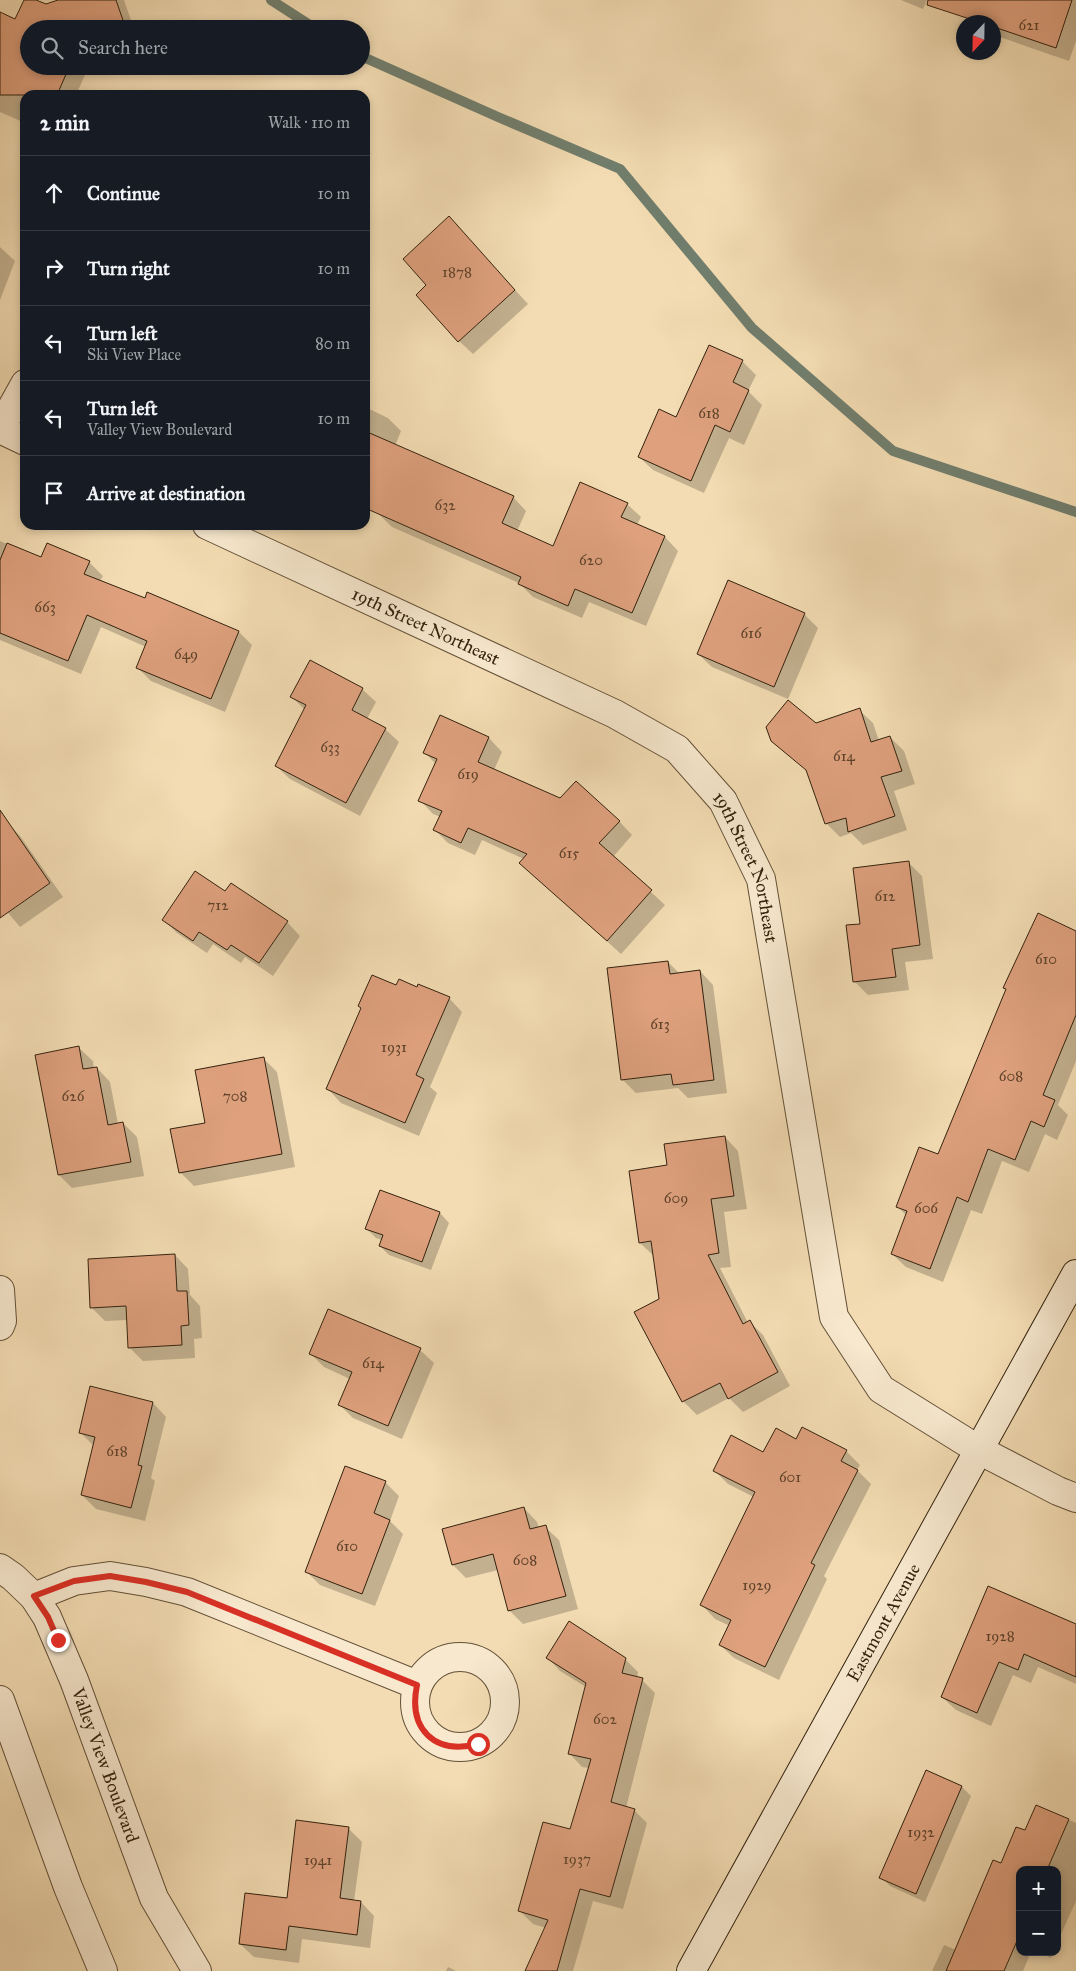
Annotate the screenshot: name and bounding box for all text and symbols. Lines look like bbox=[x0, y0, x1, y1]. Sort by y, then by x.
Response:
north arrow bbox=[956, 15, 1001, 60]
house number: 621 bbox=[1018, 16, 1040, 34]
search box bbox=[20, 20, 370, 75]
icon: search bbox=[38, 34, 66, 62]
text: Search here bbox=[78, 36, 168, 59]
text: 2 min bbox=[40, 110, 90, 136]
text: Walk · 110 m bbox=[268, 113, 350, 132]
icon: ahead bbox=[40, 179, 68, 207]
text: Continue bbox=[87, 182, 160, 205]
text: 10 m bbox=[318, 184, 350, 203]
icon: right bbox=[40, 254, 68, 282]
text: Turn right bbox=[87, 257, 170, 280]
text: 10 m bbox=[318, 259, 350, 278]
house number: 1878 bbox=[442, 263, 472, 281]
text: Turn left bbox=[87, 322, 157, 345]
icon: left bbox=[40, 329, 68, 357]
text: 80 m bbox=[315, 334, 350, 353]
text: Ski View Place bbox=[87, 345, 181, 364]
text: Turn left bbox=[87, 397, 157, 420]
icon: left bbox=[40, 404, 68, 432]
house number: 618 bbox=[698, 404, 720, 422]
text: 10 m bbox=[318, 409, 350, 428]
text: Valley View Boulevard bbox=[87, 420, 232, 439]
icon: arrive bbox=[40, 479, 68, 507]
text: Arrive at destination bbox=[87, 482, 245, 505]
house number: 632 bbox=[434, 496, 456, 514]
house number: 620 bbox=[579, 551, 603, 569]
street label: 19th Street Northeast bbox=[348, 583, 504, 670]
house number: 663 bbox=[34, 598, 56, 616]
house number: 616 bbox=[740, 624, 763, 642]
house number: 649 bbox=[174, 645, 198, 663]
house number: 633 bbox=[320, 738, 340, 756]
house number: 614 bbox=[833, 747, 856, 765]
house number: 619 bbox=[457, 765, 479, 783]
street label: 19th Street Northeast bbox=[708, 786, 783, 945]
house number: 615 bbox=[559, 844, 579, 862]
house number: 612 bbox=[875, 887, 896, 905]
house number: 712 bbox=[207, 896, 229, 914]
house number: 610 bbox=[1035, 950, 1057, 968]
house number: 613 bbox=[650, 1015, 670, 1033]
house number: 1931 bbox=[381, 1038, 407, 1056]
house number: 608 bbox=[999, 1067, 1023, 1085]
house number: 626 bbox=[62, 1087, 86, 1105]
house number: 708 bbox=[223, 1087, 247, 1105]
house number: 609 bbox=[664, 1189, 688, 1207]
house number: 606 bbox=[914, 1199, 939, 1217]
house number: 614 bbox=[362, 1354, 385, 1372]
house number: 618 bbox=[106, 1442, 128, 1460]
house number: 601 bbox=[779, 1468, 801, 1486]
house number: 610 bbox=[336, 1537, 358, 1555]
house number: 608 bbox=[513, 1551, 537, 1569]
street label: Eastmont Avenue bbox=[842, 1560, 925, 1686]
house number: 1929 bbox=[742, 1576, 772, 1594]
house number: 1928 bbox=[985, 1627, 1015, 1645]
route end bbox=[47, 1629, 70, 1652]
street label: Valley View Boulevard bbox=[66, 1684, 144, 1846]
house number: 602 bbox=[593, 1710, 618, 1728]
route start bbox=[467, 1733, 490, 1756]
house number: 1932 bbox=[907, 1823, 935, 1841]
house number: 1937 bbox=[563, 1850, 591, 1868]
house number: 1941 bbox=[304, 1851, 332, 1869]
map controls bbox=[1016, 1866, 1061, 1956]
button: + bbox=[1016, 1866, 1061, 1911]
button: − bbox=[1016, 1911, 1061, 1956]

